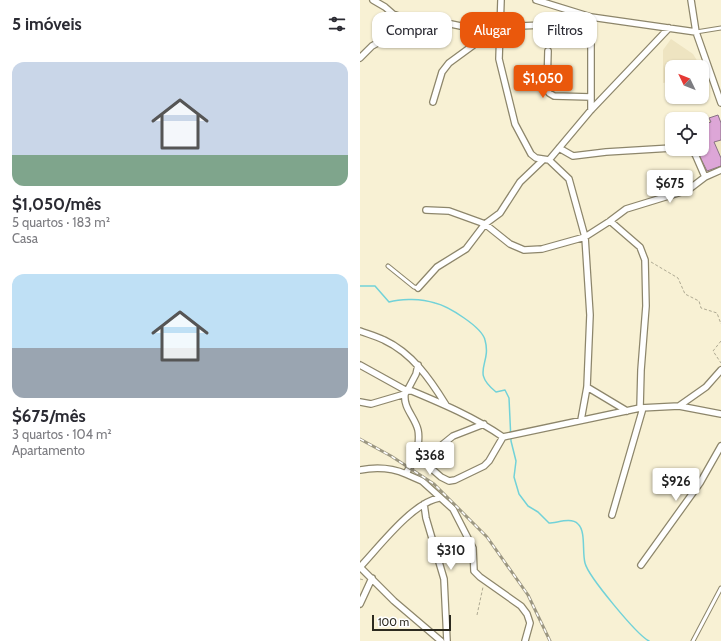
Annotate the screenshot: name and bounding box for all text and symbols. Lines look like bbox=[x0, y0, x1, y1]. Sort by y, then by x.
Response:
chip: Comprar bbox=[372, 12, 452, 48]
chip: Alugar bbox=[460, 12, 525, 48]
chip: Filtros bbox=[533, 12, 597, 48]
icon: filters bbox=[326, 13, 348, 35]
text: 5 imóveis bbox=[12, 14, 82, 34]
north arrow bbox=[665, 60, 709, 104]
map controls bbox=[665, 60, 709, 156]
pin: $1,050 bbox=[510, 65, 576, 99]
text: $1,050 bbox=[523, 70, 563, 86]
icon: home bbox=[144, 88, 216, 160]
button: locate bbox=[665, 112, 709, 156]
pin: $675 bbox=[646, 170, 694, 204]
text: $675 bbox=[656, 175, 684, 191]
text: $1,050/mês bbox=[12, 194, 101, 214]
text: 5 quartos · 183 m² bbox=[12, 214, 110, 230]
text: Casa bbox=[12, 230, 38, 246]
icon: home bbox=[144, 300, 216, 372]
text: $675/mês bbox=[12, 406, 86, 426]
text: 3 quartos · 104 m² bbox=[12, 426, 112, 442]
text: Apartamento bbox=[12, 442, 85, 458]
pin: $368 bbox=[406, 442, 454, 476]
text: $368 bbox=[415, 447, 445, 463]
pin: $926 bbox=[652, 468, 700, 502]
text: $926 bbox=[661, 473, 691, 489]
pin: $310 bbox=[427, 537, 475, 571]
text: $310 bbox=[437, 542, 465, 558]
scale bar bbox=[372, 613, 451, 632]
text: 100 m bbox=[378, 615, 409, 629]

